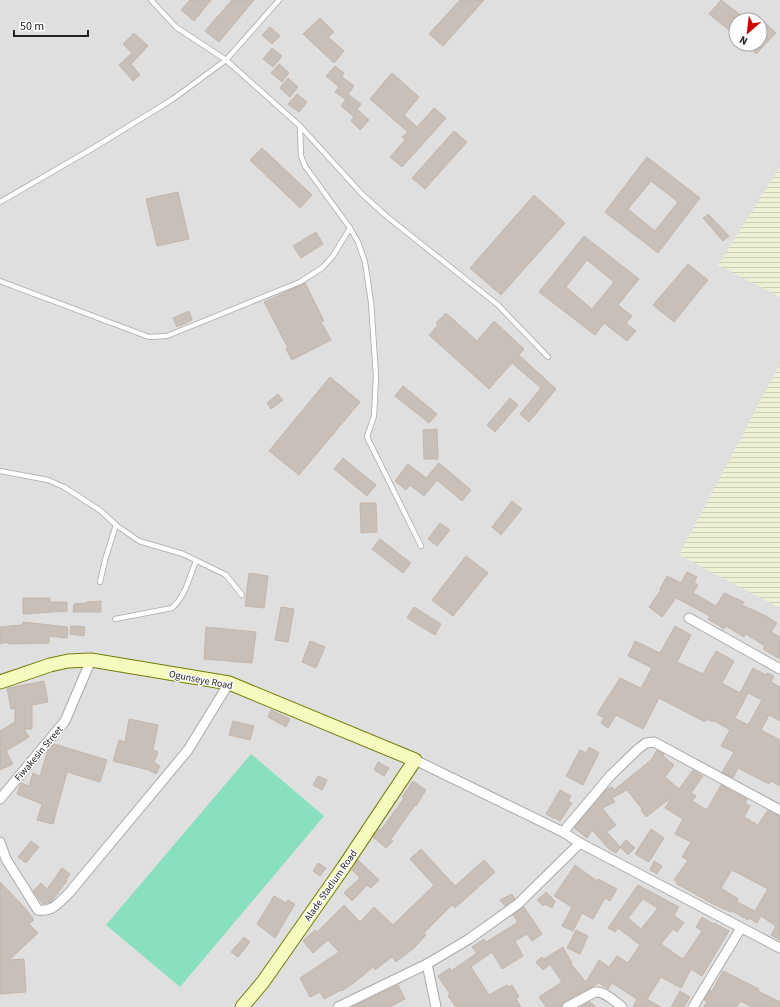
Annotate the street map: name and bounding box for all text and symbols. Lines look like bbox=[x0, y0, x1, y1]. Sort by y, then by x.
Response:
scale bar bbox=[14, 12, 88, 38]
north arrow bbox=[728, 12, 768, 52]
text: 50 m bbox=[20, 18, 44, 35]
text: N bbox=[737, 32, 750, 49]
street label: Ogunseye Road bbox=[168, 667, 234, 693]
street label: Fiwakesin Street bbox=[11, 722, 67, 784]
street label: Alade Stadium Road bbox=[301, 847, 361, 924]

